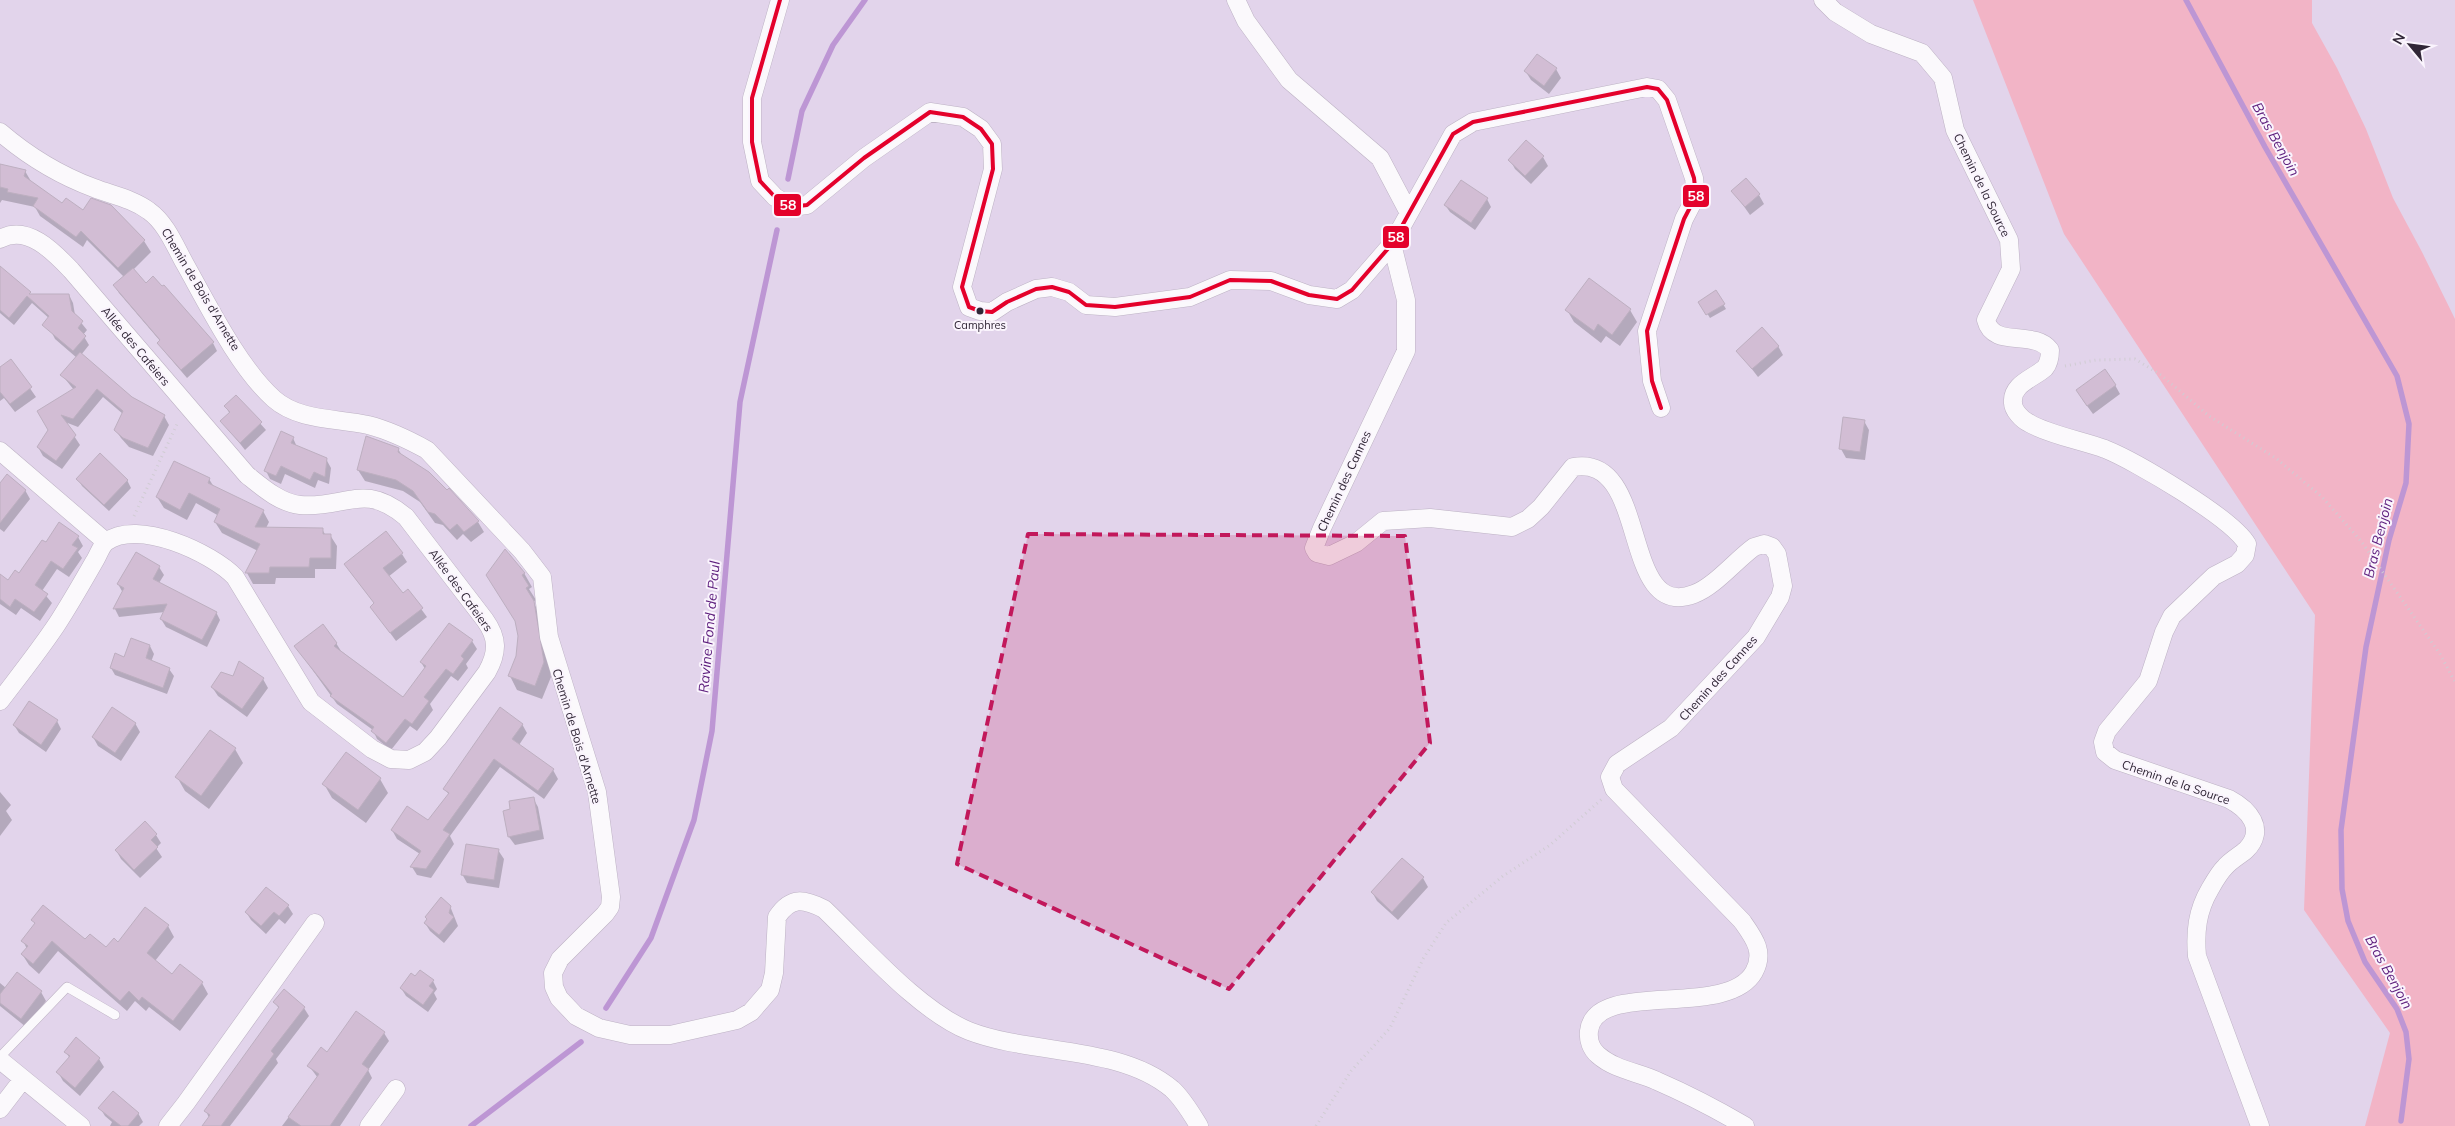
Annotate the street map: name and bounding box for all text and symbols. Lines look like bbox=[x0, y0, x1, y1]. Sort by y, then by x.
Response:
north arrow bbox=[2385, 20, 2435, 70]
text: N bbox=[2388, 30, 2409, 48]
water label: Bras Benjoin bbox=[2248, 99, 2304, 179]
street label: Chemin de la Source bbox=[1950, 131, 2014, 239]
line badge: 58 bbox=[1682, 184, 1710, 208]
text: 58 bbox=[1688, 187, 1704, 205]
line badge: 58 bbox=[773, 193, 802, 217]
text: 58 bbox=[780, 196, 796, 214]
street label: Chemin de Bois d'Arnette bbox=[158, 225, 244, 353]
line badge: 58 bbox=[1382, 225, 1410, 249]
text: 58 bbox=[1388, 228, 1404, 246]
street label: Allée des Cafeiers bbox=[99, 303, 174, 389]
marker: Camphres bbox=[975, 306, 985, 316]
place label: Camphres bbox=[954, 318, 1006, 332]
street label: Chemin des Cannes bbox=[1314, 428, 1374, 534]
water label: Bras Benjoin bbox=[2359, 496, 2397, 580]
street label: Allée des Cafeiers bbox=[426, 546, 496, 634]
water label: Ravine Fond de Paul bbox=[694, 560, 724, 694]
street label: Chemin des Cannes bbox=[1676, 632, 1760, 724]
street label: Chemin de Bois d'Arnette bbox=[549, 667, 605, 805]
street label: Chemin de la Source bbox=[2120, 756, 2232, 808]
water label: Bras Benjoin bbox=[2361, 932, 2417, 1012]

